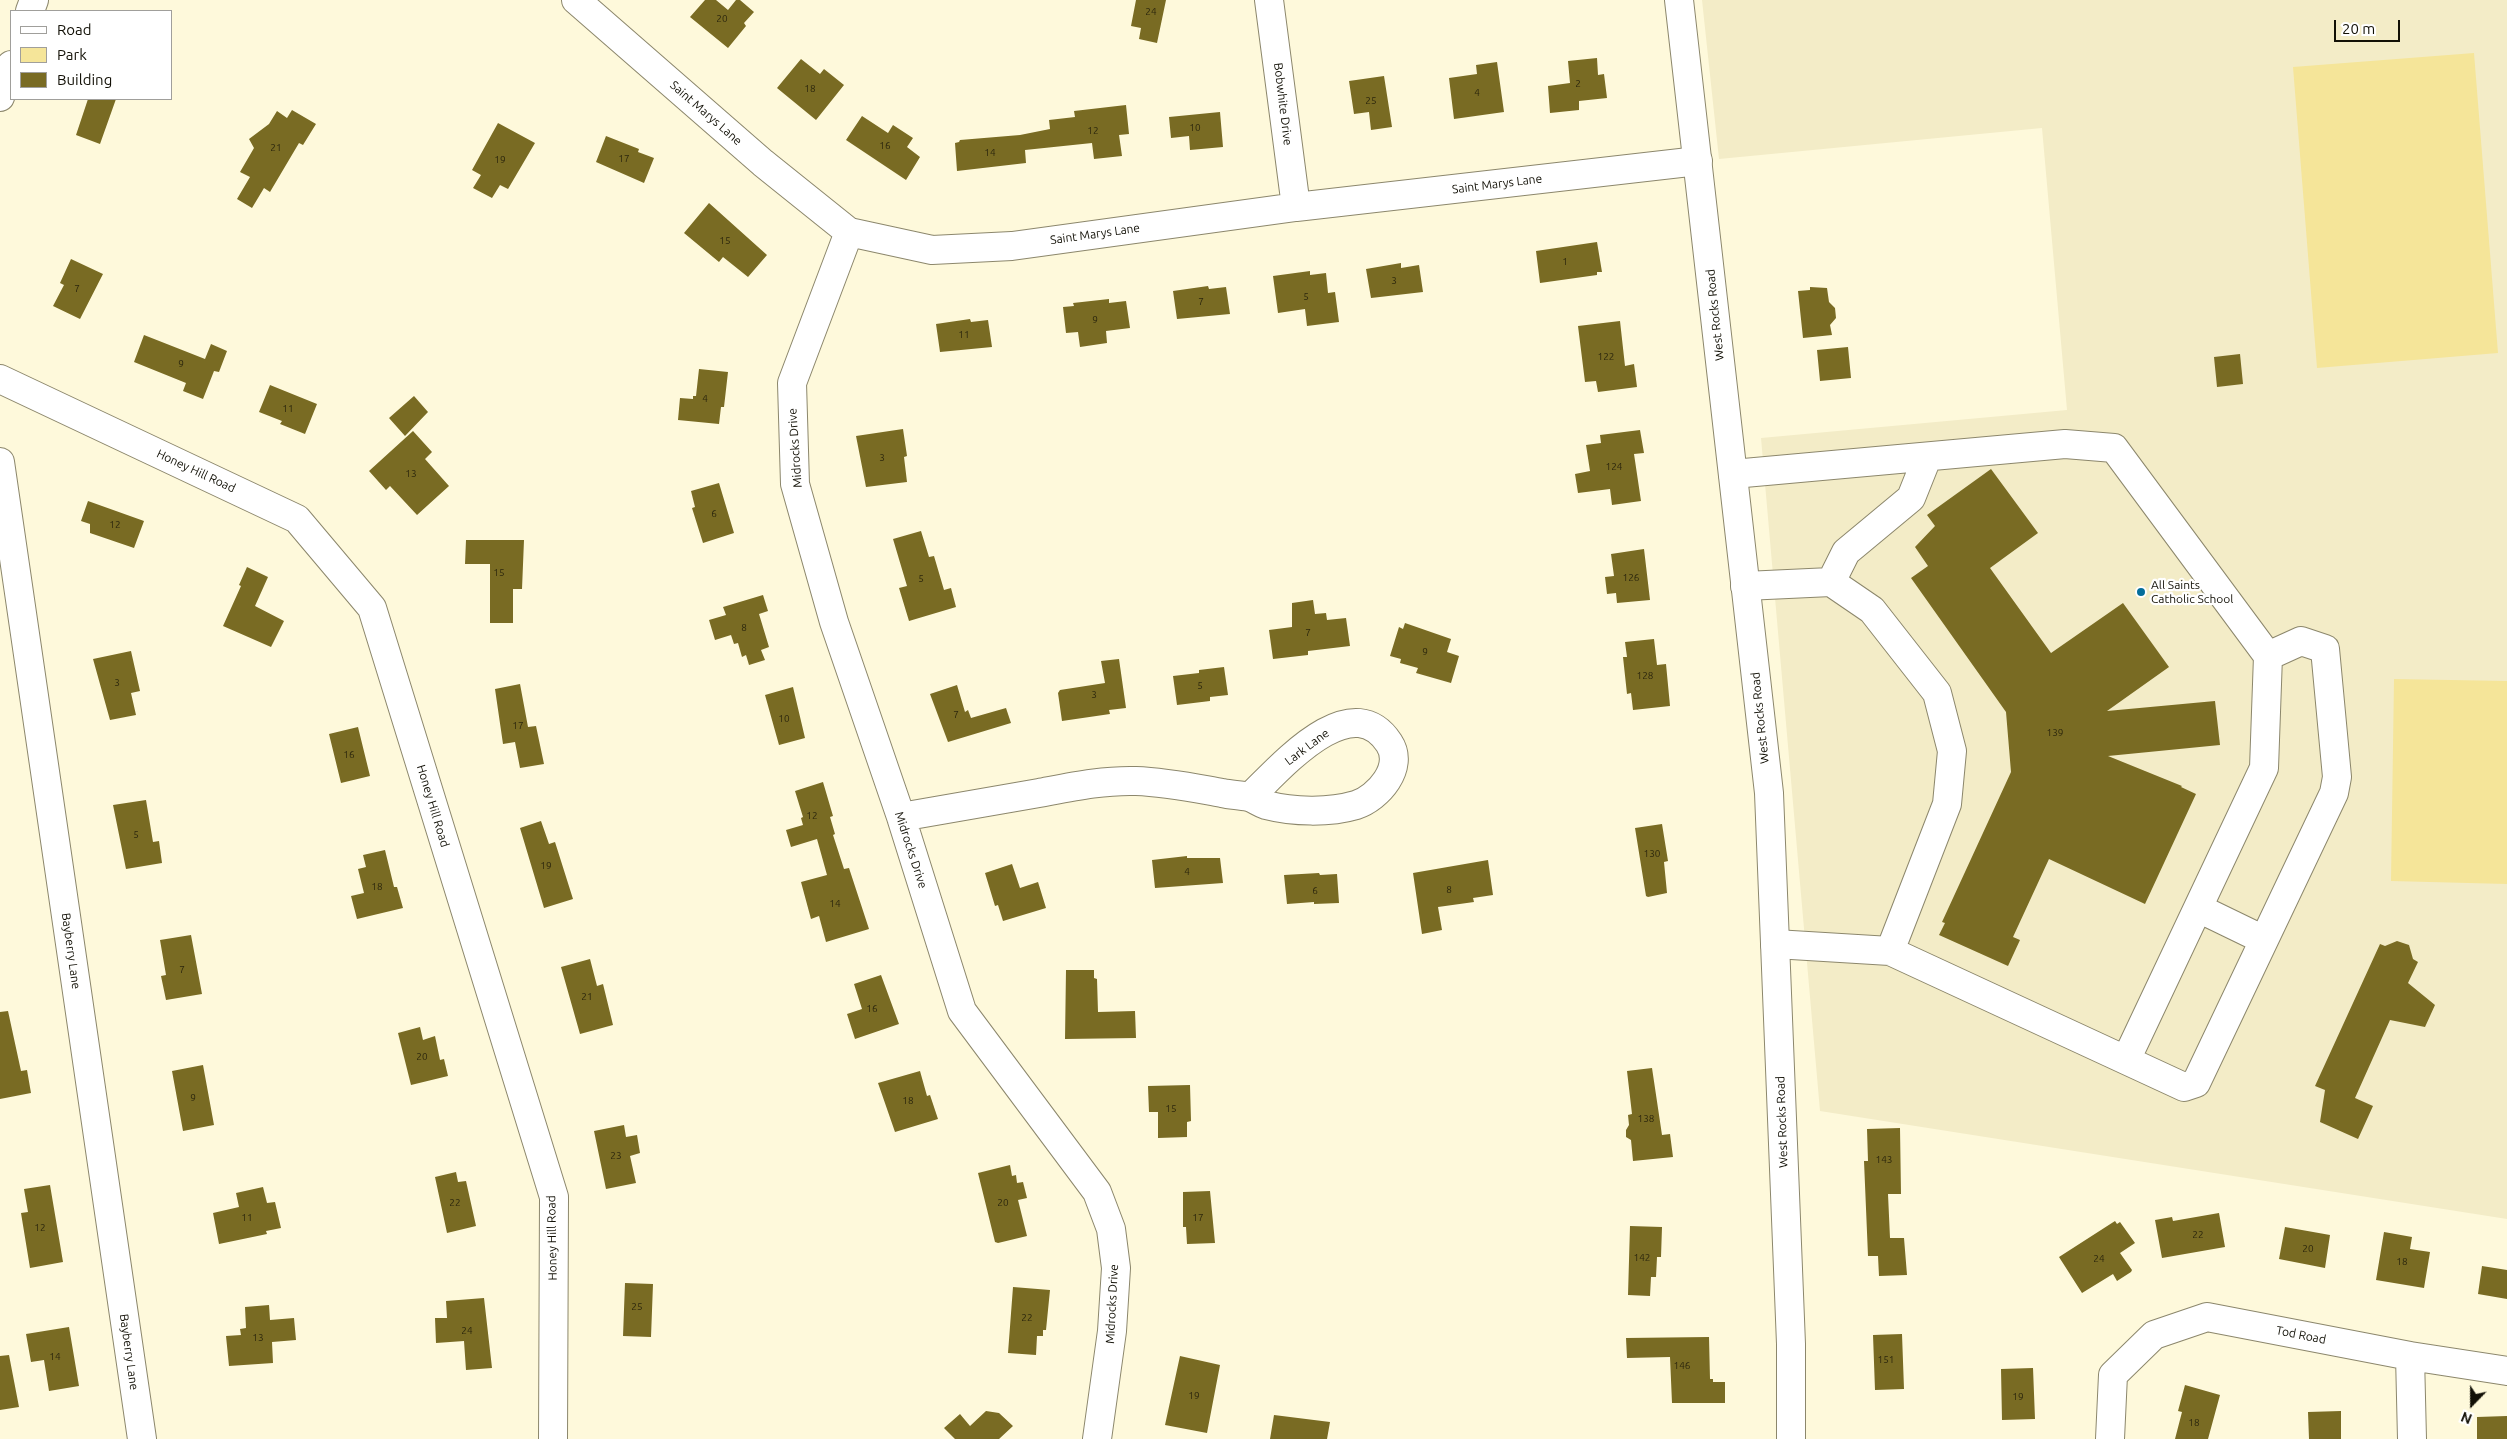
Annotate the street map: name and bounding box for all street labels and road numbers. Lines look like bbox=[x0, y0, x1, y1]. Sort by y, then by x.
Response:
street label: Bobwhite Drive bbox=[1271, 62, 1295, 146]
street label: Saint Marys Lane bbox=[667, 78, 745, 148]
street label: Saint Marys Lane bbox=[1451, 171, 1543, 197]
street label: Saint Marys Lane bbox=[1049, 221, 1141, 247]
street label: West Rocks Road bbox=[1703, 269, 1727, 361]
street label: Midrocks Drive bbox=[785, 408, 805, 488]
street label: Honey Hill Road bbox=[154, 446, 238, 496]
street label: West Rocks Road bbox=[1748, 672, 1772, 764]
street label: Lark Lane bbox=[1282, 726, 1332, 768]
street label: Honey Hill Road bbox=[414, 763, 452, 849]
street label: Midrocks Drive bbox=[892, 810, 930, 890]
street label: Bayberry Lane bbox=[59, 912, 83, 990]
street label: West Rocks Road bbox=[1773, 1076, 1791, 1168]
street label: Honey Hill Road bbox=[544, 1195, 560, 1281]
street label: Midrocks Drive bbox=[1103, 1264, 1121, 1344]
street label: Bayberry Lane bbox=[117, 1313, 141, 1391]
street label: Tod Road bbox=[2275, 1323, 2327, 1347]

